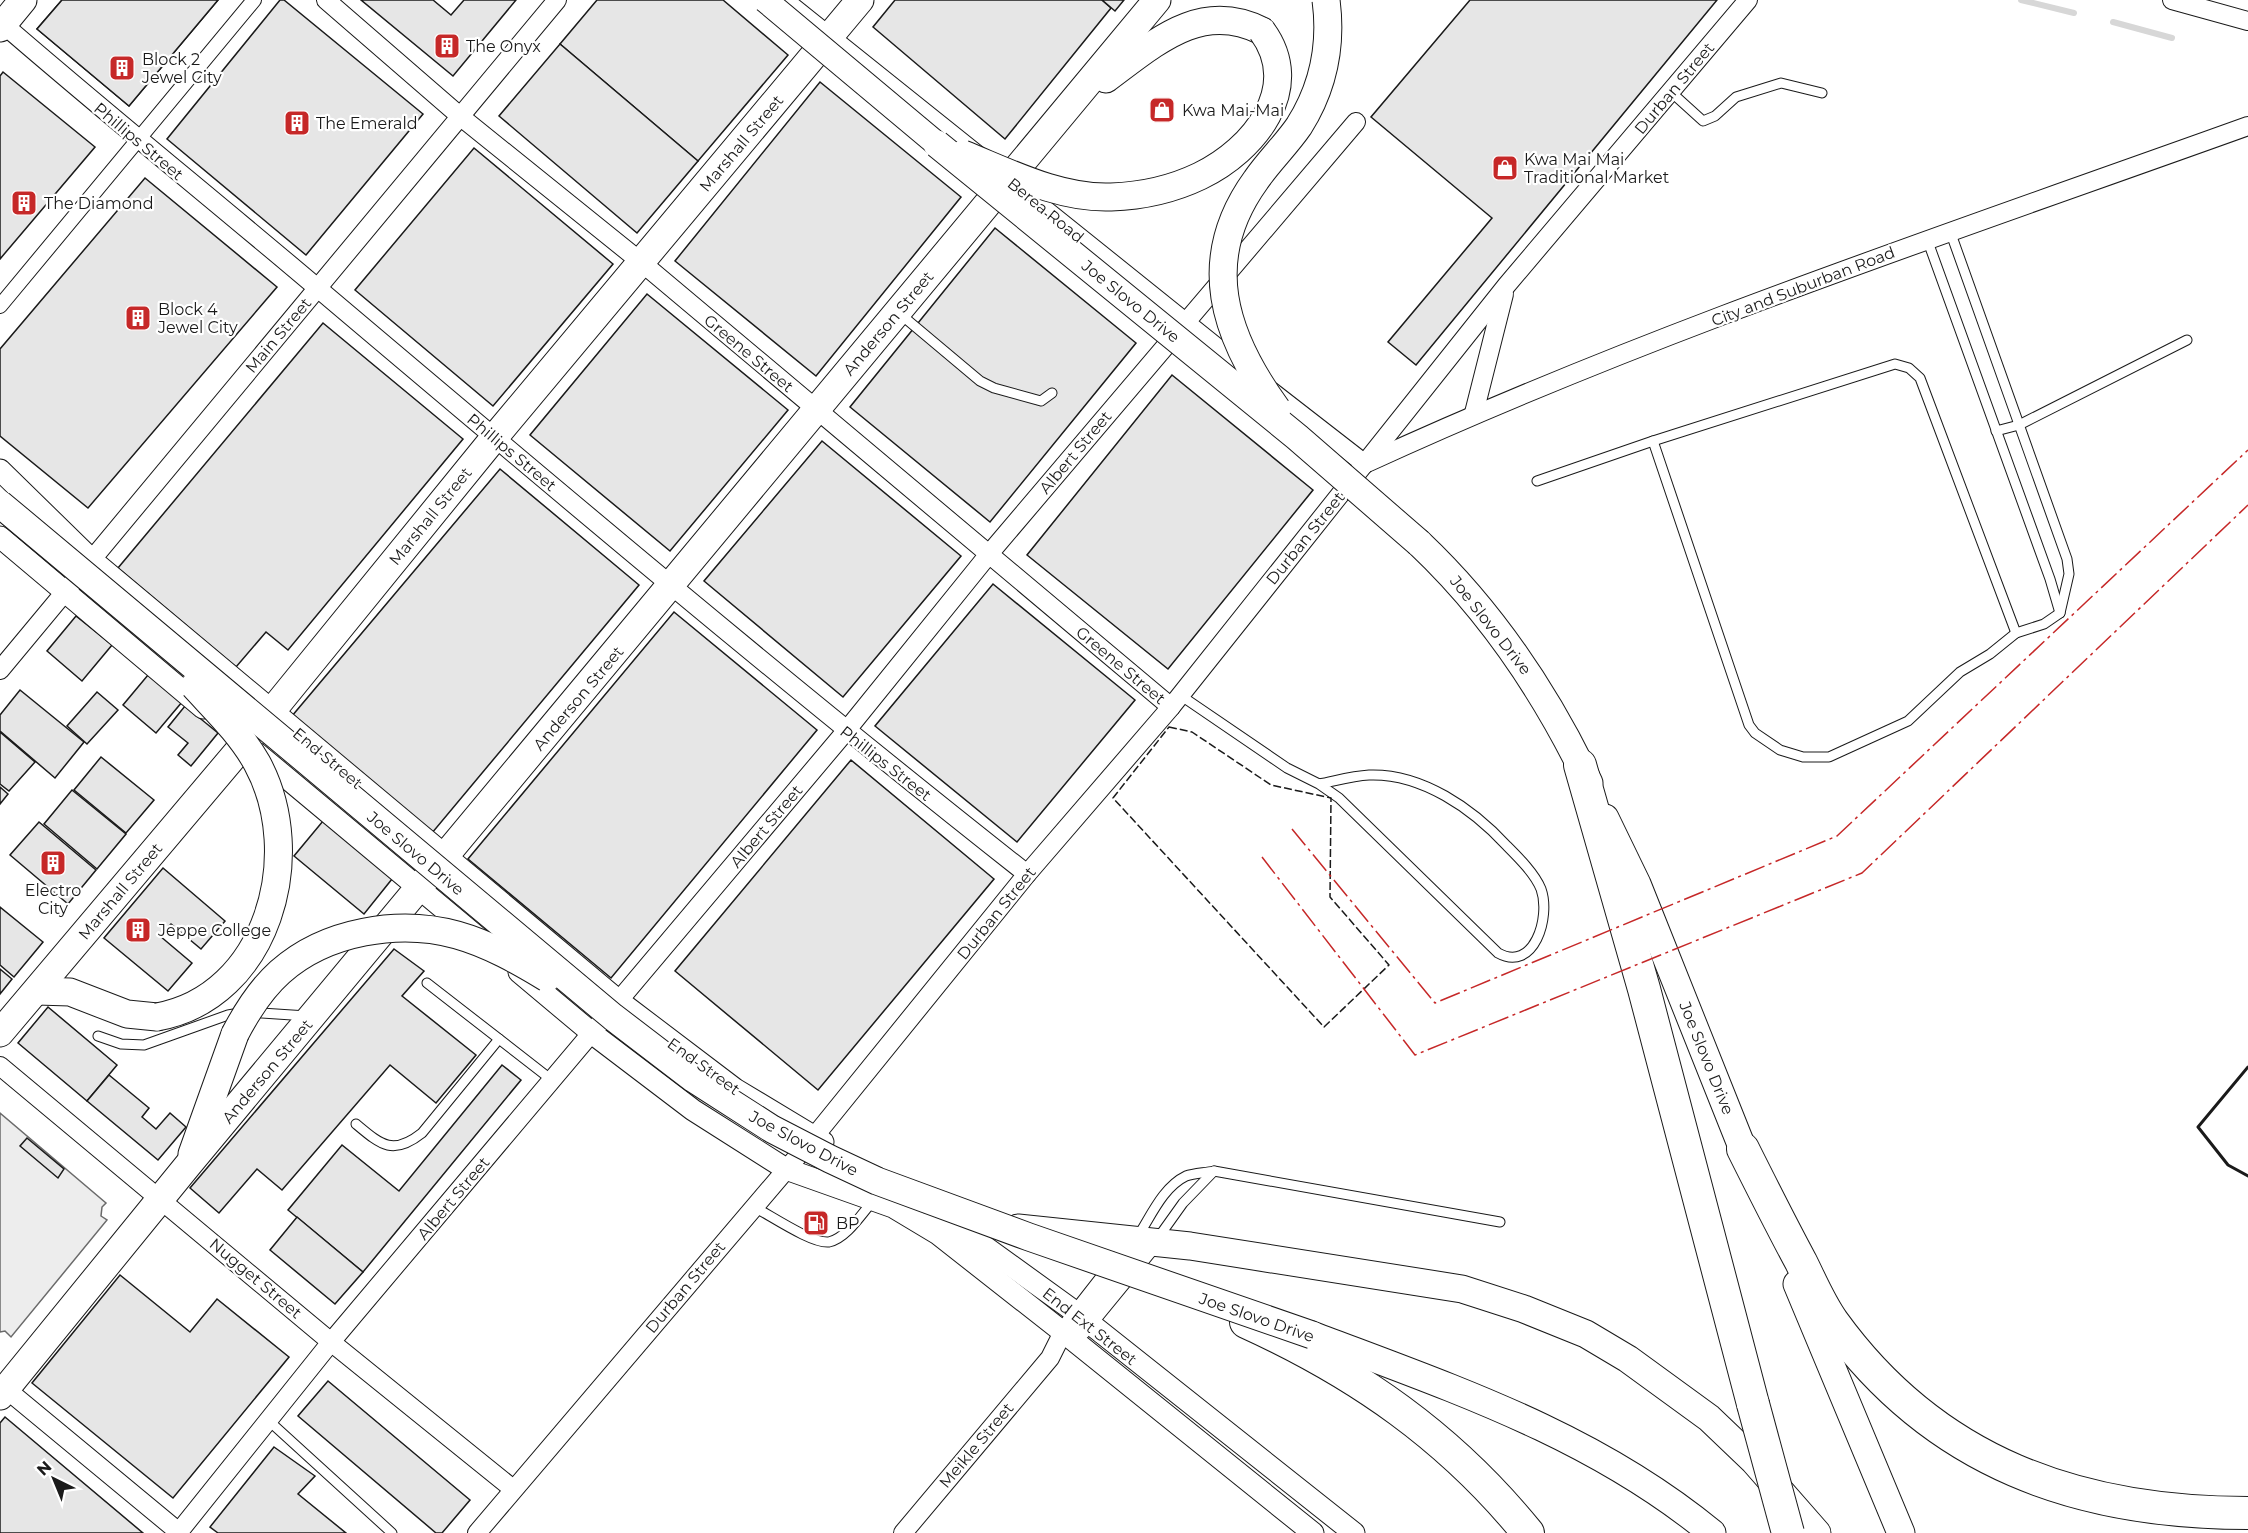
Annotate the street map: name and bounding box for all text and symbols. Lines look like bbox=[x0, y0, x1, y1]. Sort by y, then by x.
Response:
building icon: The Onyx bbox=[432, 31, 462, 61]
place label: The Onyx bbox=[466, 37, 541, 56]
street label: Durban Street bbox=[1631, 38, 1719, 138]
place label: Block 2 Jewel City bbox=[141, 50, 222, 87]
building icon: Block 2 Jewel City bbox=[107, 53, 137, 83]
street label: Marshall Street bbox=[695, 91, 788, 196]
shop icon: Kwa Mai-Mai bbox=[1147, 95, 1177, 125]
street label: Phillips Street bbox=[90, 99, 188, 185]
place label: Kwa Mai-Mai bbox=[1182, 101, 1284, 120]
building icon: The Emerald bbox=[282, 108, 312, 138]
place label: The Emerald bbox=[316, 114, 418, 133]
place label: Kwa Mai Mai Traditional Market bbox=[1524, 150, 1670, 187]
shop icon: Kwa Mai Mai Traditional Market bbox=[1490, 153, 1520, 183]
street label: Berea Road bbox=[1004, 174, 1088, 247]
building icon: The Diamond bbox=[9, 188, 39, 218]
place label: The Diamond bbox=[44, 194, 154, 213]
street label: City and Suburban Road bbox=[1709, 243, 1898, 330]
street label: Joe Slovo Drive bbox=[1077, 255, 1183, 347]
street label: Anderson Street bbox=[839, 267, 938, 379]
street label: Main Street bbox=[241, 293, 316, 377]
place label: Block 4 Jewel City bbox=[157, 300, 238, 337]
building icon: Block 4 Jewel City bbox=[123, 303, 153, 333]
street label: Greene Street bbox=[700, 310, 798, 397]
street label: Albert Street bbox=[1035, 407, 1116, 498]
street label: Phillips Street bbox=[463, 410, 561, 496]
street label: Marshall Street bbox=[385, 463, 476, 569]
street label: Durban Street bbox=[1262, 488, 1349, 589]
street label: Joe Slovo Drive bbox=[1445, 571, 1535, 679]
street label: Greene Street bbox=[1072, 622, 1170, 709]
street label: Anderson Street bbox=[529, 642, 628, 754]
street label: Phillips Street bbox=[836, 722, 936, 805]
street label: End Street bbox=[289, 724, 367, 793]
street label: Albert Street bbox=[726, 781, 807, 872]
street label: Joe Slovo Drive bbox=[363, 807, 468, 899]
street label: Marshall Street bbox=[74, 839, 167, 944]
building icon: Electro City bbox=[38, 848, 68, 878]
street label: Durban Street bbox=[953, 863, 1040, 964]
place label: Electro City bbox=[25, 881, 81, 918]
building icon: Jeppe College bbox=[123, 915, 153, 945]
place label: Jeppe College bbox=[157, 921, 271, 940]
street label: Joe Slovo Drive bbox=[1675, 998, 1738, 1118]
street label: Anderson Street bbox=[218, 1015, 317, 1127]
street label: End Street bbox=[664, 1034, 744, 1099]
street label: Joe Slovo Drive bbox=[745, 1106, 861, 1180]
street label: Albert Street bbox=[413, 1153, 494, 1244]
fuel station icon: BP bbox=[801, 1208, 831, 1238]
place label: BP bbox=[836, 1214, 860, 1233]
street label: Nugget Street bbox=[206, 1234, 306, 1323]
street label: Durban Street bbox=[642, 1237, 730, 1337]
street label: End Ext Street bbox=[1039, 1284, 1141, 1369]
street label: Joe Slovo Drive bbox=[1196, 1289, 1317, 1346]
street label: Meikle Street bbox=[935, 1398, 1018, 1492]
north arrow bbox=[24, 1449, 84, 1509]
text: N bbox=[33, 1457, 55, 1480]

